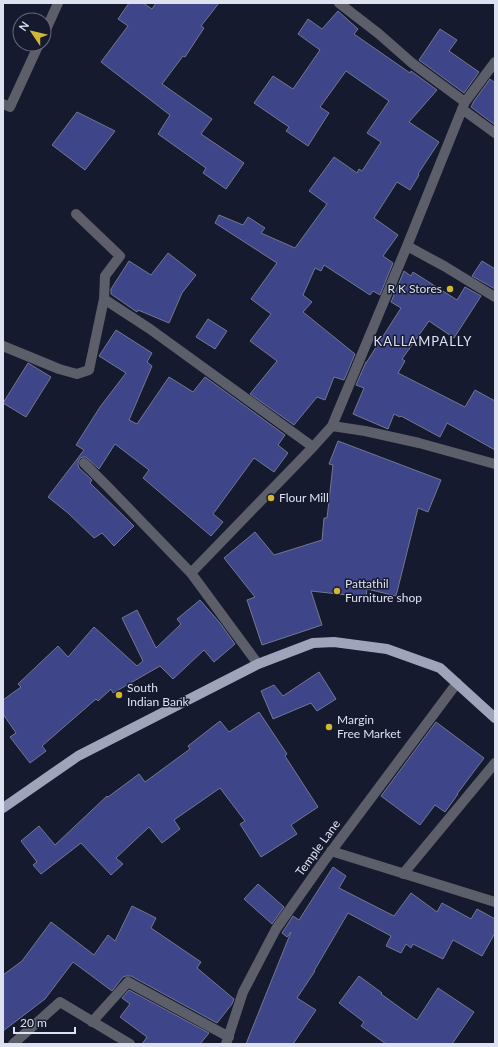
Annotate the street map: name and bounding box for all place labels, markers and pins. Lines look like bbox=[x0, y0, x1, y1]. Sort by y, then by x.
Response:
place label: R K Stores bbox=[387, 281, 442, 296]
marker: R K Stores bbox=[445, 284, 455, 294]
place label: Flour Mill bbox=[279, 490, 329, 505]
marker: Flour Mill bbox=[266, 493, 276, 503]
place label: Pattathil Furniture shop bbox=[345, 576, 422, 605]
marker: Pattathil Furniture shop bbox=[332, 586, 342, 596]
place label: South Indian Bank bbox=[127, 680, 190, 709]
marker: South Indian Bank bbox=[114, 690, 124, 700]
place label: Margin Free Market bbox=[337, 712, 401, 741]
marker: Margin Free Market bbox=[324, 722, 334, 732]

